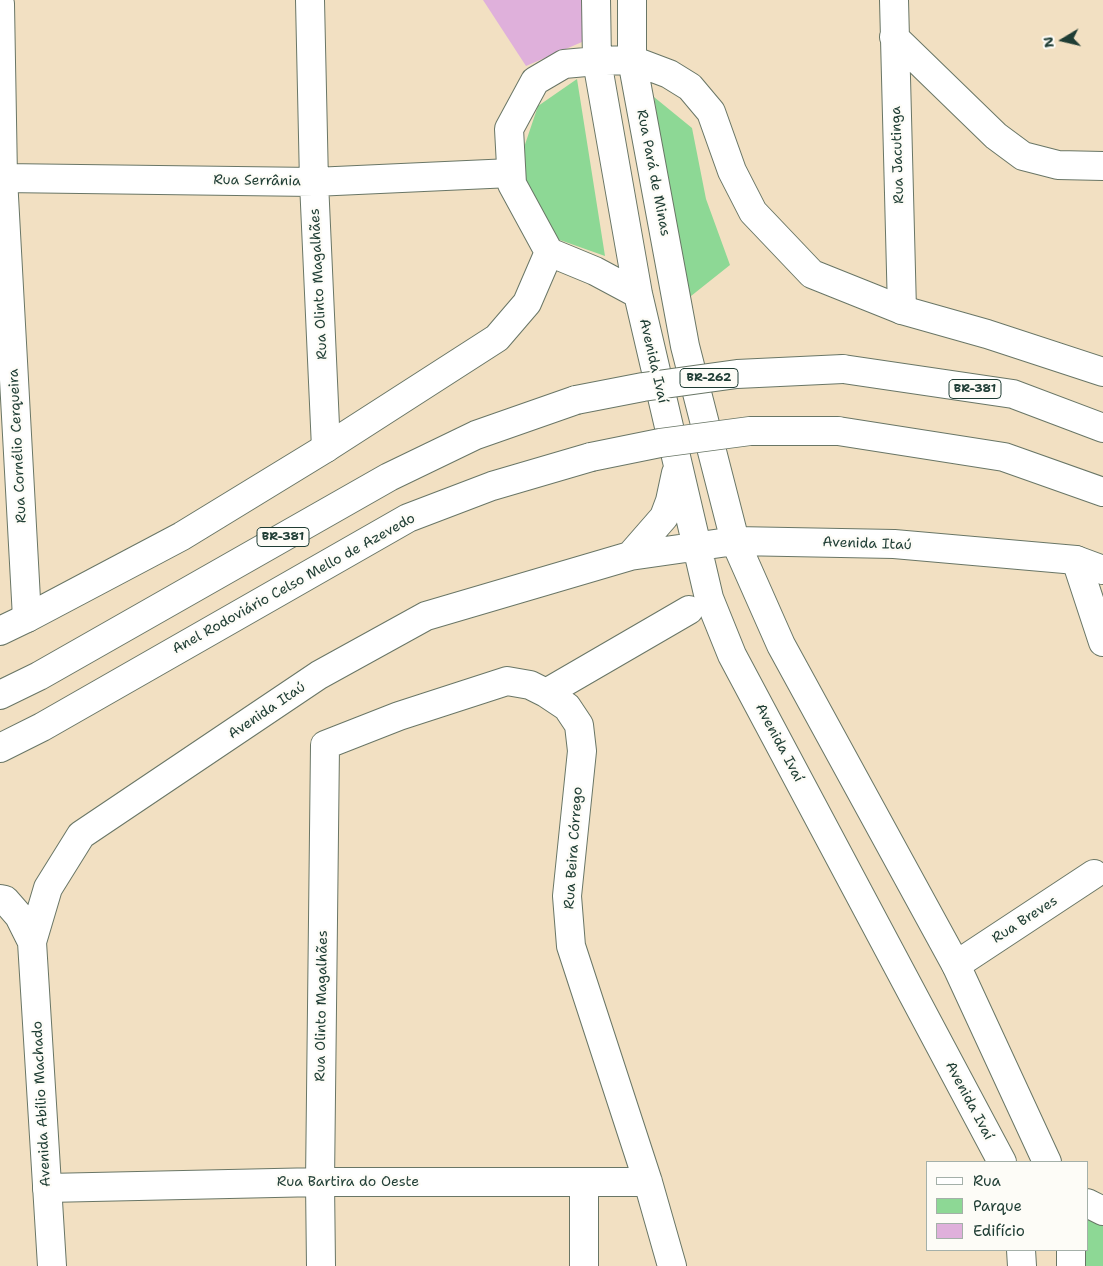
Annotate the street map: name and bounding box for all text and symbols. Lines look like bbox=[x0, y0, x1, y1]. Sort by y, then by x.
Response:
north arrow bbox=[1038, 15, 1088, 65]
text: N bbox=[1038, 35, 1058, 49]
street label: Rua Jacutinga bbox=[888, 106, 908, 204]
street label: Rua Pará de Minas bbox=[632, 108, 674, 238]
street label: Rua Serrânia bbox=[213, 172, 301, 190]
street label: Rua Olinto Magalhães bbox=[307, 208, 331, 360]
street label: Avenida Ivaí bbox=[635, 317, 671, 405]
street label: Rua Cornélio Cerqueira bbox=[6, 368, 30, 524]
road number: BR-262 bbox=[680, 368, 738, 388]
road number: BR-381 bbox=[949, 379, 1001, 398]
street label: Anel Rodoviário Celso Mello de Azevedo bbox=[170, 510, 418, 658]
road number: BR-381 bbox=[257, 528, 309, 546]
street label: Avenida Itaú bbox=[822, 534, 912, 554]
street label: Avenida Itaú bbox=[225, 679, 309, 743]
street label: Avenida Ivaí bbox=[751, 701, 807, 785]
street label: Rua Beira Córrego bbox=[561, 786, 587, 910]
street label: Rua Breves bbox=[989, 893, 1061, 947]
street label: Rua Olinto Magalhães bbox=[312, 930, 332, 1082]
street label: Avenida Abílio Machado bbox=[29, 1021, 55, 1187]
street label: Avenida Ivaí bbox=[941, 1059, 997, 1143]
legend bbox=[926, 1161, 1088, 1251]
text: Rua bbox=[973, 1171, 1001, 1191]
street label: Rua Bartira do Oeste bbox=[277, 1174, 419, 1190]
text: Parque bbox=[973, 1196, 1022, 1216]
text: Edifício bbox=[973, 1221, 1025, 1241]

